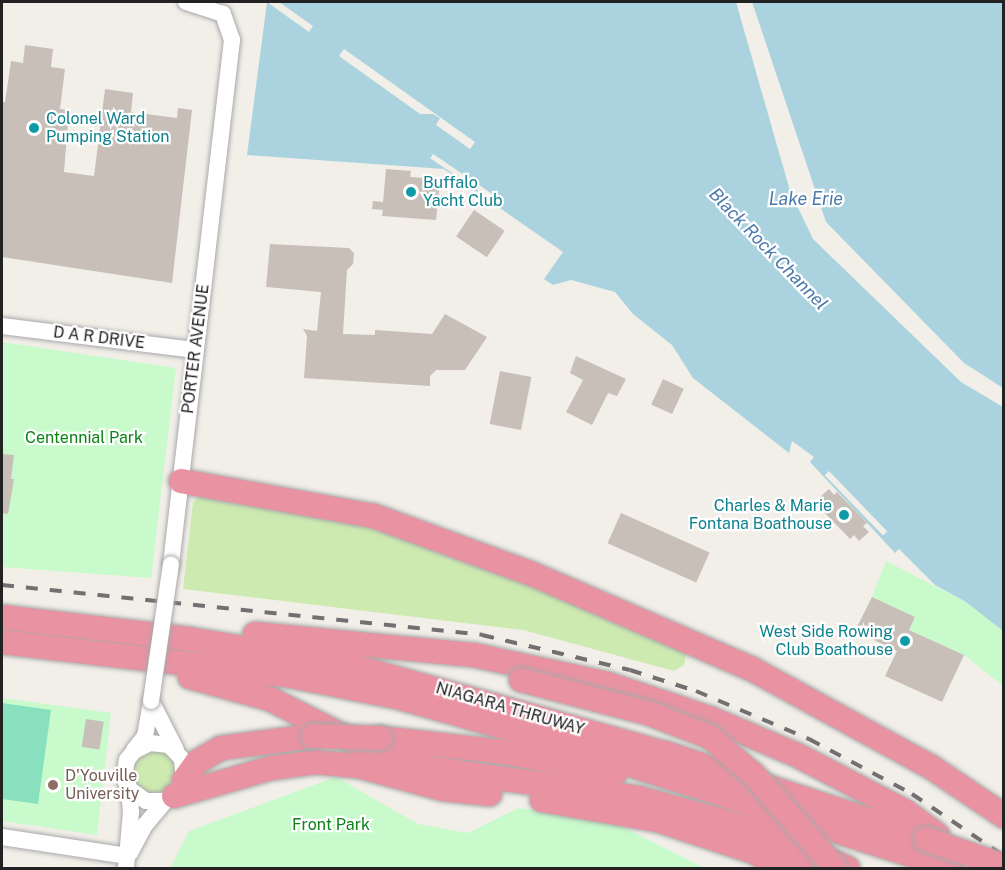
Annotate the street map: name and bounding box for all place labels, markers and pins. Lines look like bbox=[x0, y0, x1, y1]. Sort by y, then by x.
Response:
place label: Colonel Ward Pumping Station bbox=[46, 109, 170, 147]
marker: Colonel Ward Pumping Station bbox=[27, 121, 41, 135]
place label: Buffalo Yacht Club bbox=[423, 173, 503, 211]
marker: Buffalo Yacht Club bbox=[404, 185, 418, 199]
place label: Charles & Marie Fontana Boathouse bbox=[689, 496, 832, 534]
marker: Charles & Marie Fontana Boathouse bbox=[837, 508, 851, 522]
place label: West Side Rowing Club Boathouse bbox=[759, 622, 893, 660]
marker: West Side Rowing Club Boathouse bbox=[898, 634, 912, 648]
place label: D'Youville University bbox=[65, 766, 139, 804]
marker: D'Youville University bbox=[46, 778, 60, 792]

